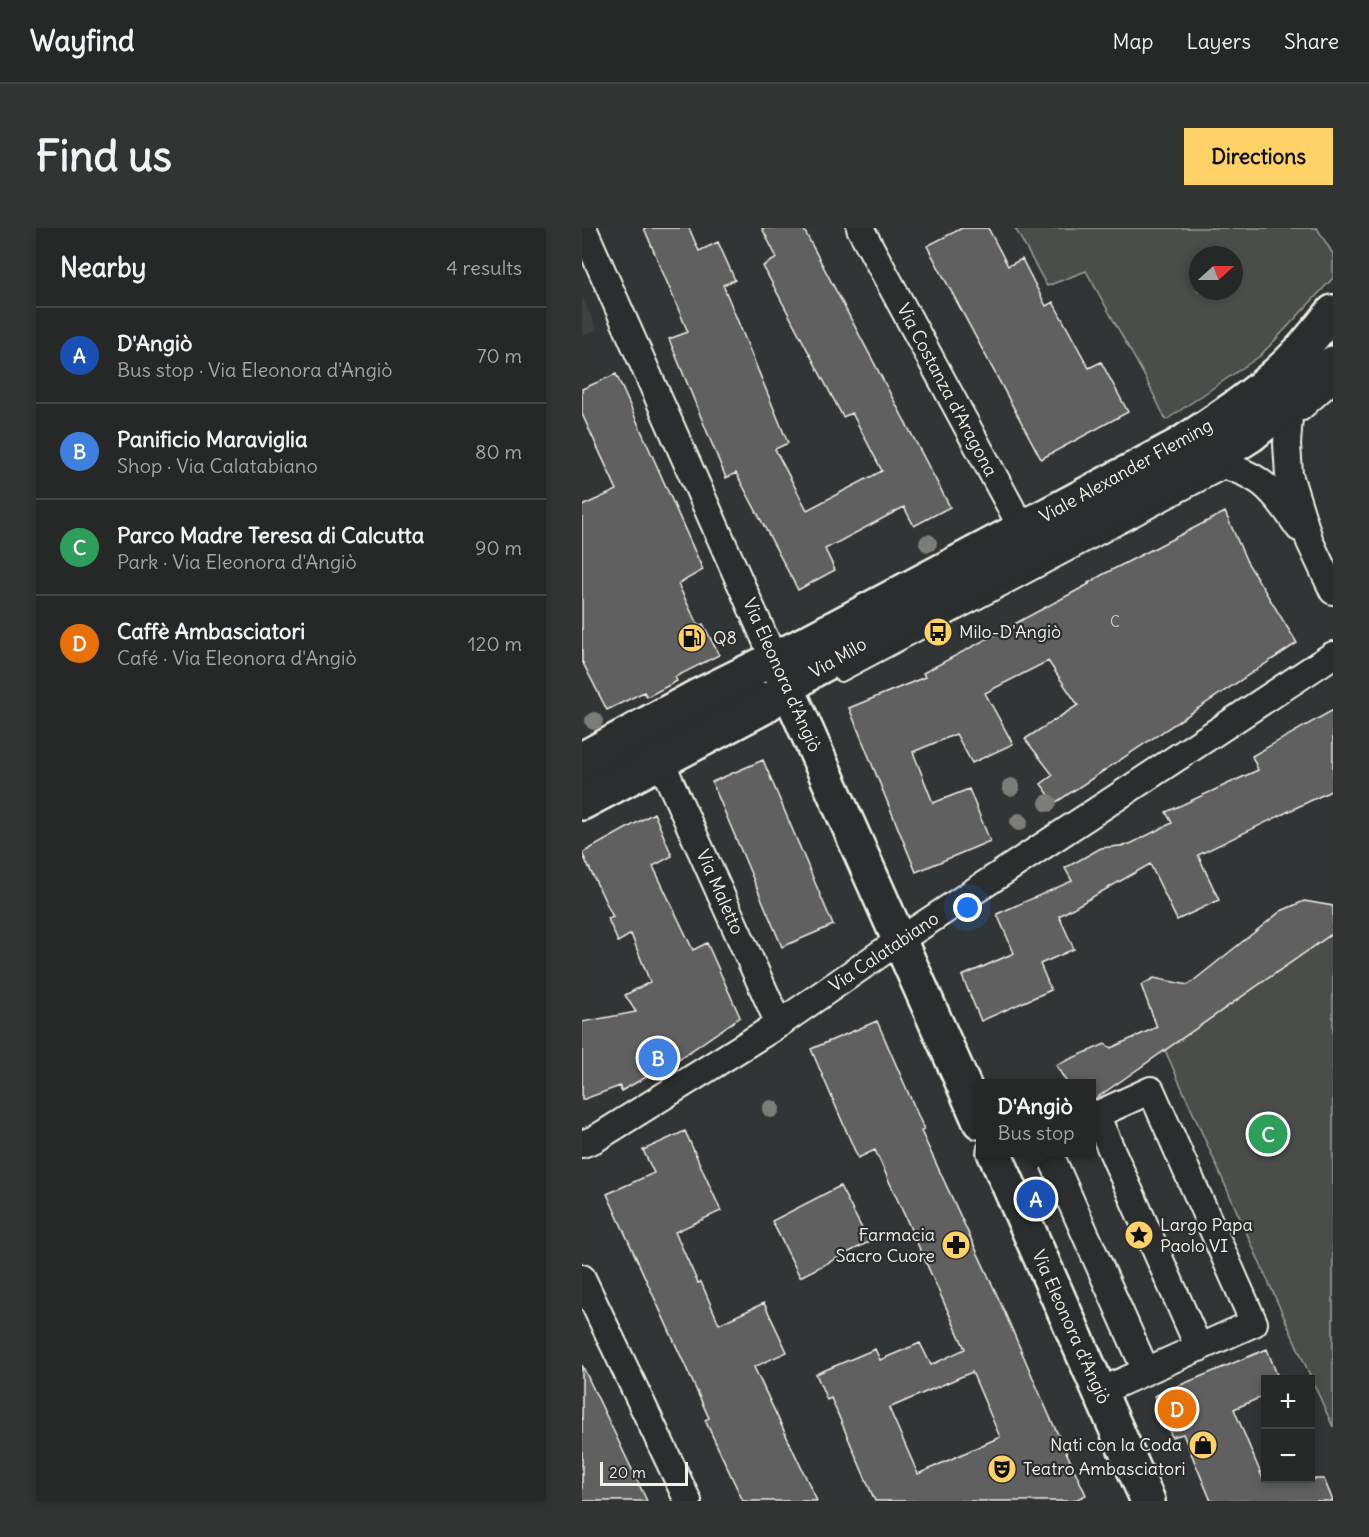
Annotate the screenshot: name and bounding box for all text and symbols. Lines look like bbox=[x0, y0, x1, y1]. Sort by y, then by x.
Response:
text: Wayfind bbox=[30, 23, 134, 59]
text: Map bbox=[1113, 28, 1153, 55]
text: Layers bbox=[1186, 28, 1251, 55]
text: Share bbox=[1284, 28, 1339, 55]
button: Directions bbox=[1184, 128, 1333, 185]
text: Find us bbox=[36, 130, 172, 182]
north arrow bbox=[1189, 246, 1243, 300]
text: Nearby bbox=[60, 251, 146, 284]
text: 4 results bbox=[446, 255, 522, 280]
street label: Via Costanza d'Aragona bbox=[892, 299, 1003, 480]
text: D'Angiò bbox=[117, 329, 192, 357]
text: A bbox=[73, 343, 86, 368]
text: 70 m bbox=[477, 343, 522, 368]
text: Bus stop · Via Eleonora d'Angiò bbox=[117, 357, 393, 382]
street label: Viale Alexander Fleming bbox=[1035, 413, 1216, 528]
text: Panificio Maraviglia bbox=[117, 425, 308, 453]
text: B bbox=[73, 439, 86, 464]
text: 80 m bbox=[475, 439, 522, 464]
text: Shop · Via Calatabiano bbox=[117, 453, 318, 478]
text: Parco Madre Teresa di Calcutta bbox=[117, 521, 424, 549]
text: C bbox=[73, 535, 86, 560]
text: 90 m bbox=[475, 535, 522, 560]
text: Park · Via Eleonora d'Angiò bbox=[117, 549, 357, 574]
street label: Via Eleonora d'Angiò bbox=[738, 594, 827, 755]
house number: C bbox=[1110, 612, 1120, 631]
bus stop icon: Milo-D'Angiò bbox=[922, 616, 954, 648]
text: Caffè Ambasciatori bbox=[117, 617, 305, 645]
place label: Milo-D'Angiò bbox=[959, 620, 1061, 643]
fuel station icon: Q8 bbox=[676, 622, 708, 654]
place label: Q8 bbox=[713, 626, 737, 649]
text: D bbox=[72, 631, 87, 656]
text: 120 m bbox=[468, 631, 522, 656]
street label: Via Milo bbox=[805, 632, 871, 683]
text: Café · Via Eleonora d'Angiò bbox=[117, 645, 357, 670]
street label: Via Maletto bbox=[692, 846, 749, 938]
your location bbox=[953, 893, 982, 922]
street label: Via Calatabiano bbox=[825, 906, 943, 997]
pin: B bbox=[638, 1036, 678, 1080]
popup bbox=[976, 1079, 1096, 1157]
text: D'Angiò bbox=[997, 1092, 1073, 1120]
pin: C bbox=[1248, 1112, 1288, 1156]
text: Bus stop bbox=[997, 1120, 1075, 1145]
pin: A bbox=[1016, 1176, 1056, 1222]
place label: Largo Papa Paolo VI bbox=[1160, 1213, 1253, 1257]
place icon: Largo Papa Paolo VI bbox=[1123, 1219, 1155, 1251]
place label: Farmacia Sacro Cuore bbox=[835, 1223, 935, 1267]
pharmacy icon: Farmacia Sacro Cuore bbox=[940, 1229, 972, 1261]
street label: Via Eleonora d'Angiò bbox=[1027, 1246, 1116, 1407]
map controls bbox=[1261, 1375, 1315, 1483]
button: + bbox=[1261, 1375, 1315, 1429]
pin: D bbox=[1158, 1386, 1196, 1432]
shop icon: Nati con la Coda bbox=[1187, 1429, 1219, 1461]
button: − bbox=[1261, 1429, 1315, 1483]
place label: Nati con la Coda bbox=[1050, 1433, 1182, 1456]
theatre icon: Teatro Ambasciatori bbox=[986, 1453, 1018, 1485]
place label: Teatro Ambasciatori bbox=[1023, 1457, 1186, 1480]
scale bar bbox=[600, 1459, 688, 1486]
text: 20 m bbox=[609, 1462, 646, 1482]

